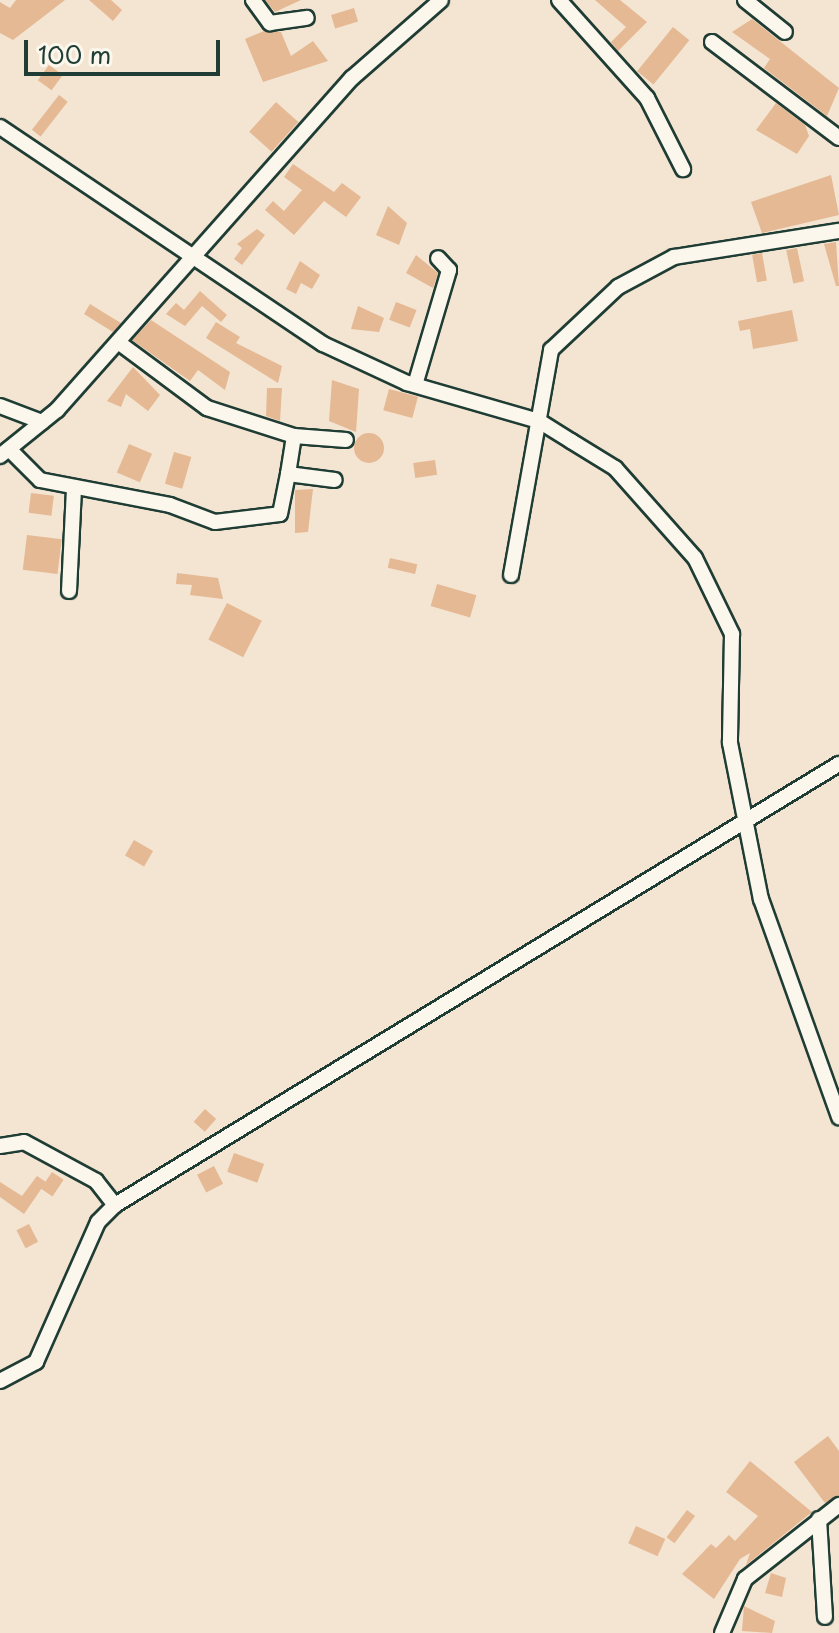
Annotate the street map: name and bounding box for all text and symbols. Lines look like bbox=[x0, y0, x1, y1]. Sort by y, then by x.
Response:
scale bar bbox=[28, 24, 224, 74]
text: 100 m bbox=[38, 36, 111, 72]

